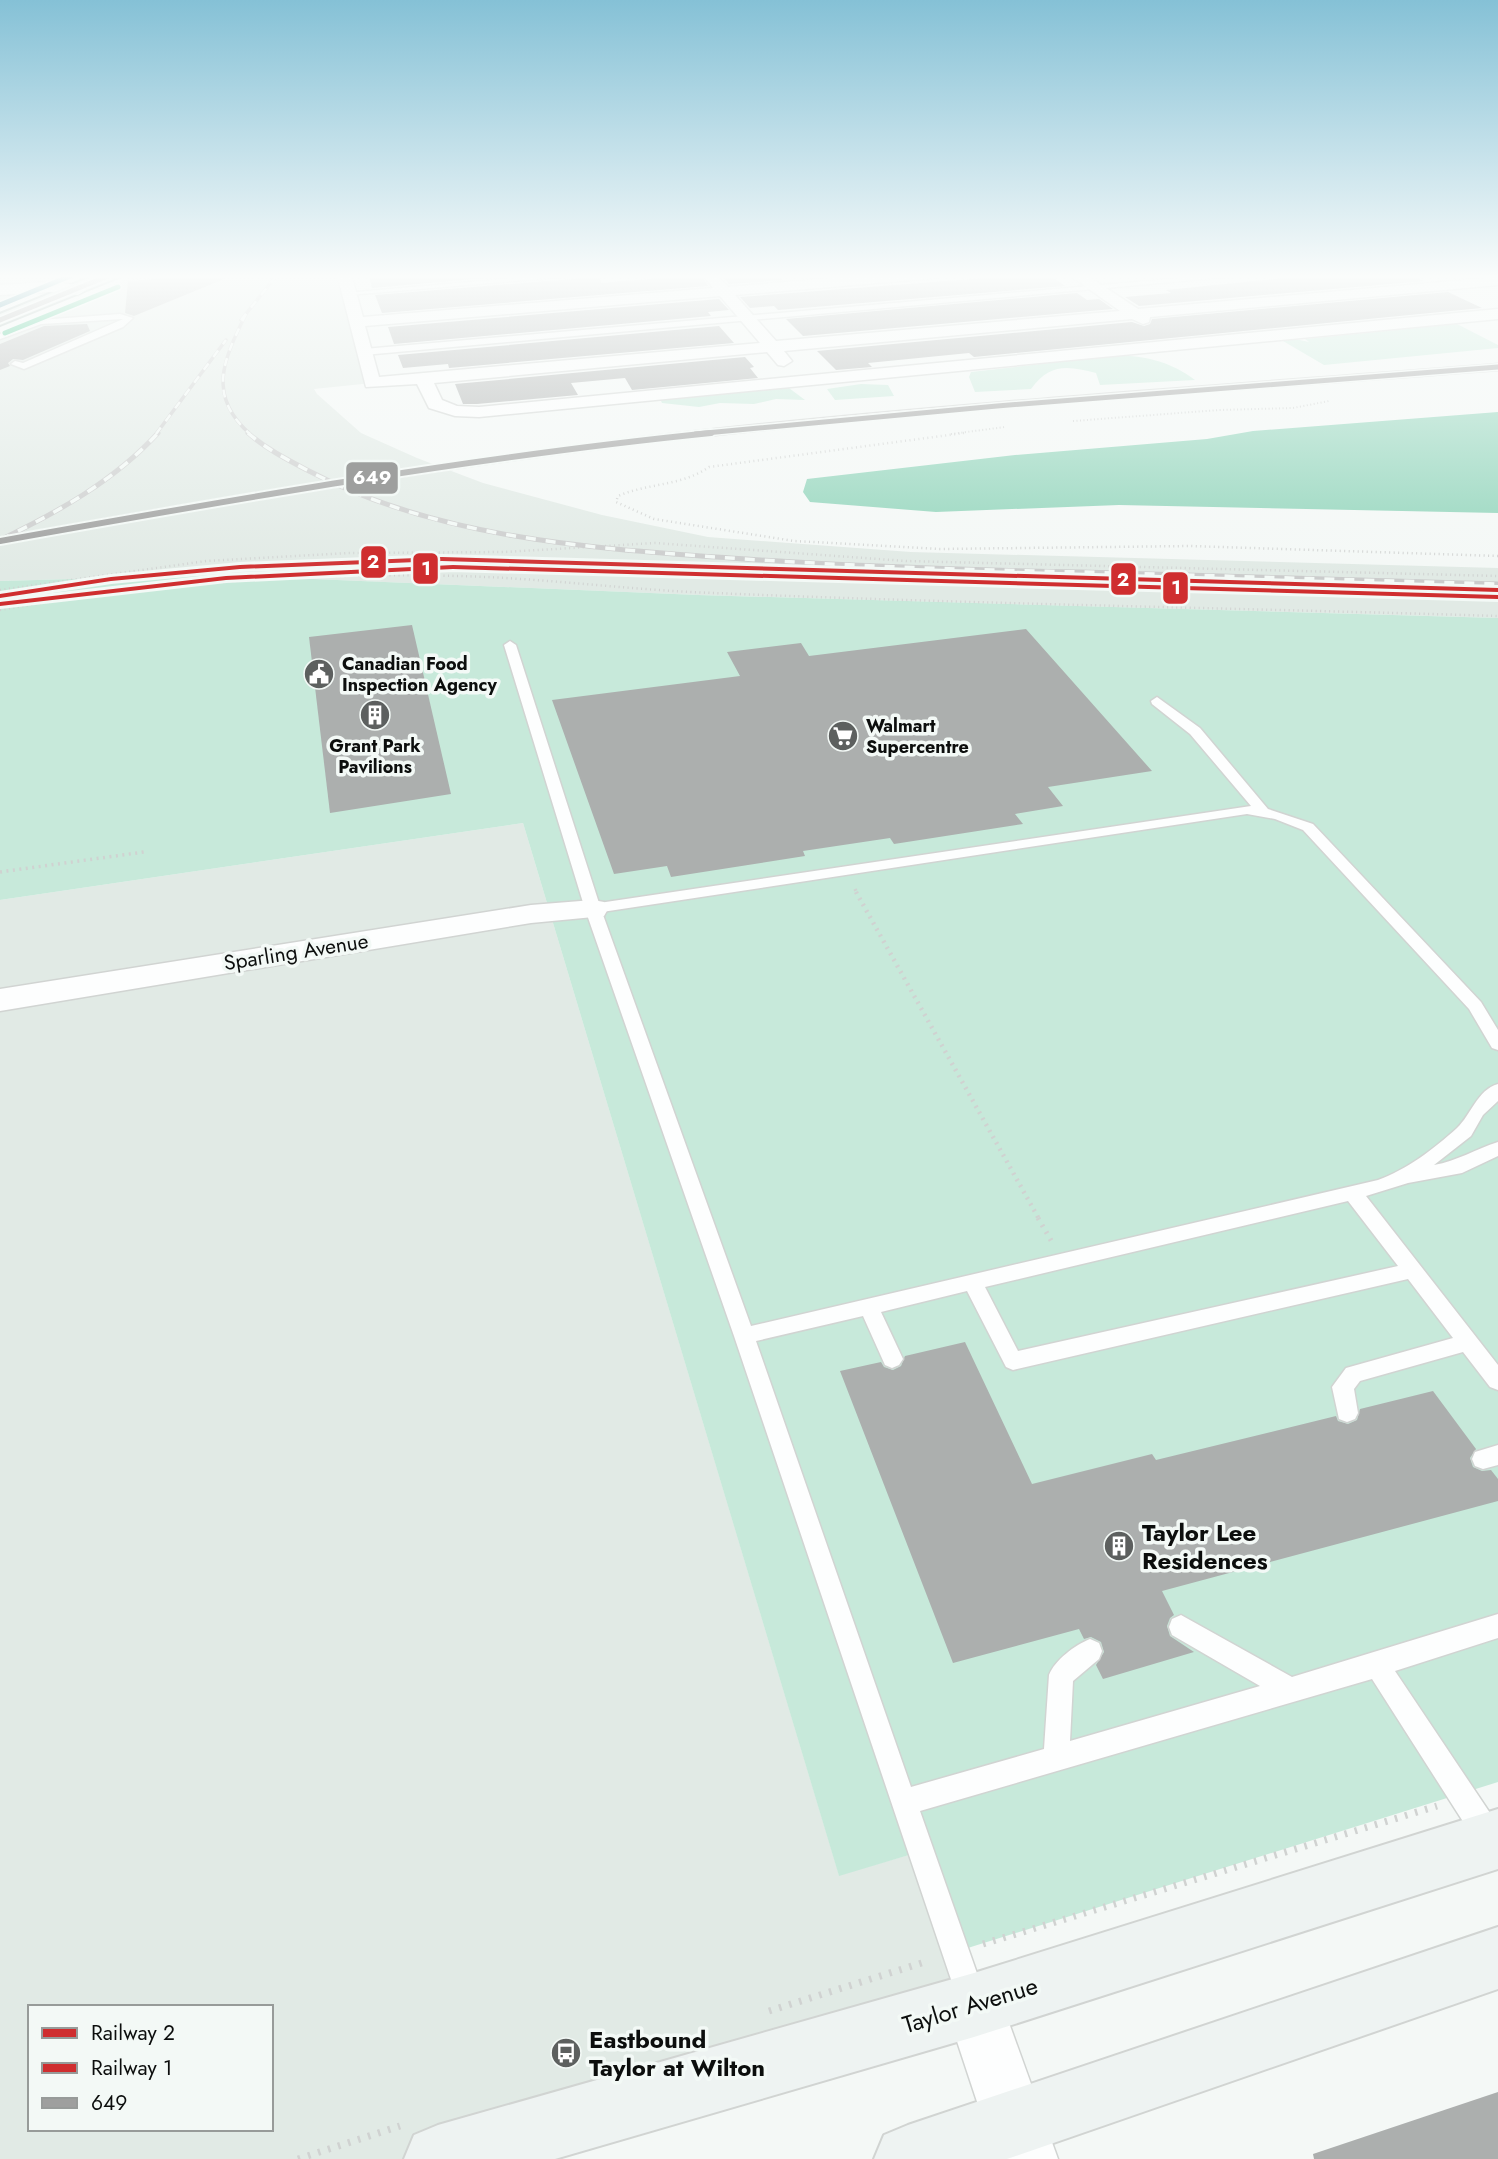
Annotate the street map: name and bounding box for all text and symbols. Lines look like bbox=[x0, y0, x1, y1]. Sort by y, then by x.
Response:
line badge: 649 bbox=[345, 461, 399, 495]
text: 649 bbox=[353, 464, 391, 491]
line badge: 2 bbox=[360, 545, 387, 579]
text: 2 bbox=[367, 548, 379, 575]
line badge: 1 bbox=[412, 552, 439, 585]
text: 1 bbox=[421, 555, 431, 582]
line badge: 2 bbox=[1110, 562, 1137, 596]
text: 2 bbox=[1117, 566, 1129, 593]
line badge: 1 bbox=[1162, 571, 1189, 605]
text: 1 bbox=[1171, 574, 1181, 601]
place label: Canadian Food Inspection Agency bbox=[342, 651, 497, 698]
public building icon: Canadian Food Inspection Agency bbox=[302, 657, 336, 691]
building icon: Grant Park Pavilions bbox=[358, 698, 392, 732]
place label: Walmart Supercentre bbox=[866, 713, 969, 760]
supermarket icon: Walmart Supercentre bbox=[826, 719, 860, 753]
place label: Grant Park Pavilions bbox=[329, 733, 421, 780]
street label: Sparling Avenue bbox=[222, 926, 371, 978]
place label: Taylor Lee Residences bbox=[1142, 1515, 1268, 1578]
building icon: Taylor Lee Residences bbox=[1102, 1529, 1136, 1563]
street label: Taylor Avenue bbox=[898, 1968, 1042, 2042]
legend bbox=[28, 2005, 273, 2131]
text: Railway 2 bbox=[91, 2018, 175, 2048]
place label: Eastbound Taylor at Wilton bbox=[589, 2022, 765, 2085]
bus stop icon: Eastbound Taylor at Wilton bbox=[549, 2036, 583, 2070]
text: Railway 1 bbox=[91, 2053, 172, 2083]
text: 649 bbox=[91, 2088, 127, 2118]

